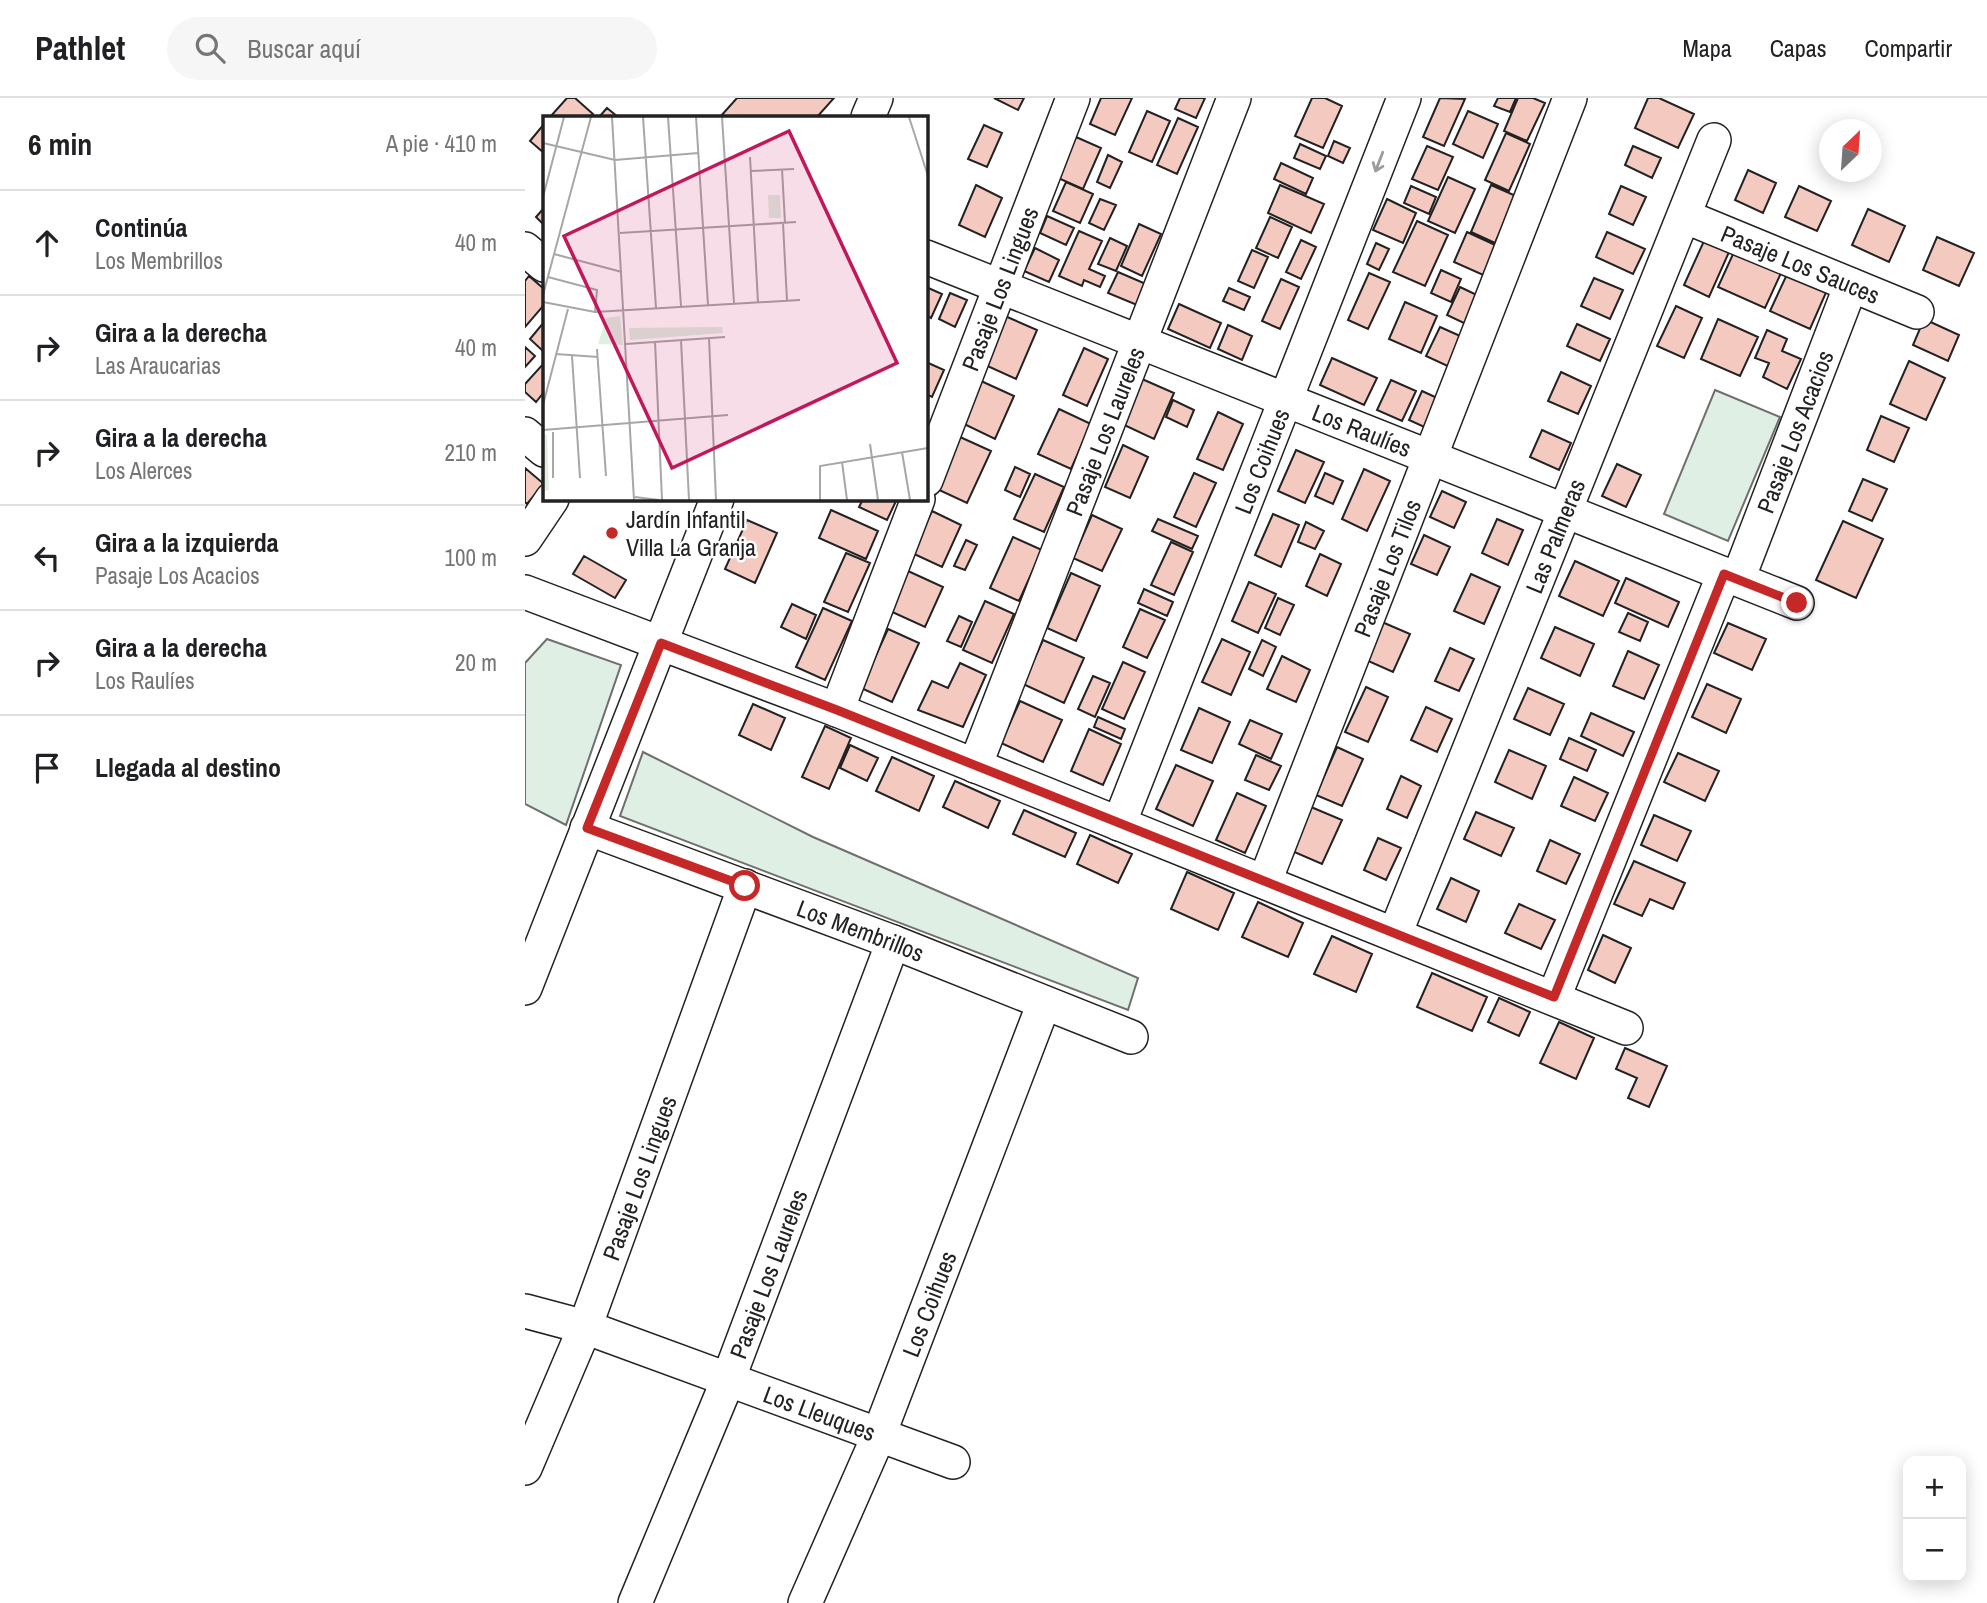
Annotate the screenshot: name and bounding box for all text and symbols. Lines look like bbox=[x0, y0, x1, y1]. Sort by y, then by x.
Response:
search box bbox=[167, 17, 657, 80]
text: Pathlet bbox=[35, 26, 125, 70]
icon: search bbox=[191, 29, 229, 67]
text: Buscar aquí bbox=[247, 31, 361, 66]
text: Mapa bbox=[1682, 32, 1732, 64]
text: Capas bbox=[1770, 32, 1827, 64]
text: Compartir bbox=[1865, 32, 1952, 64]
inset map bbox=[543, 116, 927, 500]
north arrow bbox=[1819, 119, 1882, 182]
text: 6 min bbox=[28, 124, 92, 164]
text: A pie · 410 m bbox=[386, 128, 497, 159]
one-way arrow bbox=[1372, 150, 1385, 172]
street label: Pasaje Los Lingues bbox=[954, 202, 1046, 375]
text: Continúa bbox=[95, 210, 187, 245]
street label: Pasaje Los Sauces bbox=[1716, 217, 1885, 311]
icon: ahead bbox=[28, 224, 66, 262]
text: 40 m bbox=[455, 227, 497, 258]
text: Los Membrillos bbox=[95, 245, 223, 276]
text: Gira a la derecha bbox=[95, 315, 267, 350]
icon: right bbox=[28, 329, 66, 367]
text: 40 m bbox=[455, 332, 497, 363]
street label: Pasaje Los Laureles bbox=[1058, 342, 1152, 520]
street label: Pasaje Los Acacios bbox=[1749, 346, 1840, 517]
text: Las Araucarias bbox=[95, 350, 221, 381]
street label: Los Raulíes bbox=[1308, 396, 1416, 464]
street label: Los Coihues bbox=[1226, 404, 1297, 518]
text: Gira a la derecha bbox=[95, 420, 267, 455]
icon: right bbox=[28, 434, 66, 472]
text: 210 m bbox=[445, 437, 497, 468]
text: Los Alerces bbox=[95, 455, 193, 486]
street label: Las Palmeras bbox=[1518, 474, 1592, 598]
street label: Pasaje Los Tilos bbox=[1346, 495, 1428, 641]
place label: Jardín Infantil Villa La Granja bbox=[626, 503, 756, 563]
text: Gira a la izquierda bbox=[95, 525, 279, 560]
marker: Jardín Infantil Villa La Granja bbox=[604, 525, 620, 541]
icon: left bbox=[28, 539, 66, 577]
text: 100 m bbox=[445, 542, 497, 573]
text: Pasaje Los Acacios bbox=[95, 560, 260, 591]
route end bbox=[1781, 587, 1812, 618]
text: Gira a la derecha bbox=[95, 630, 267, 665]
icon: right bbox=[28, 644, 66, 682]
text: 20 m bbox=[455, 647, 497, 678]
text: Los Raulíes bbox=[95, 665, 195, 696]
icon: arrive bbox=[28, 749, 66, 787]
text: Llegada al destino bbox=[95, 750, 281, 785]
route start bbox=[729, 870, 760, 901]
street label: Los Membrillos bbox=[792, 892, 929, 969]
street label: Pasaje Los Lingues bbox=[595, 1091, 684, 1265]
street label: Pasaje Los Laureles bbox=[722, 1185, 814, 1363]
street label: Los Coihues bbox=[894, 1246, 964, 1361]
street label: Los Lleuques bbox=[759, 1378, 880, 1448]
map controls bbox=[1903, 1456, 1966, 1582]
button: + bbox=[1903, 1456, 1966, 1519]
button: − bbox=[1903, 1519, 1966, 1582]

